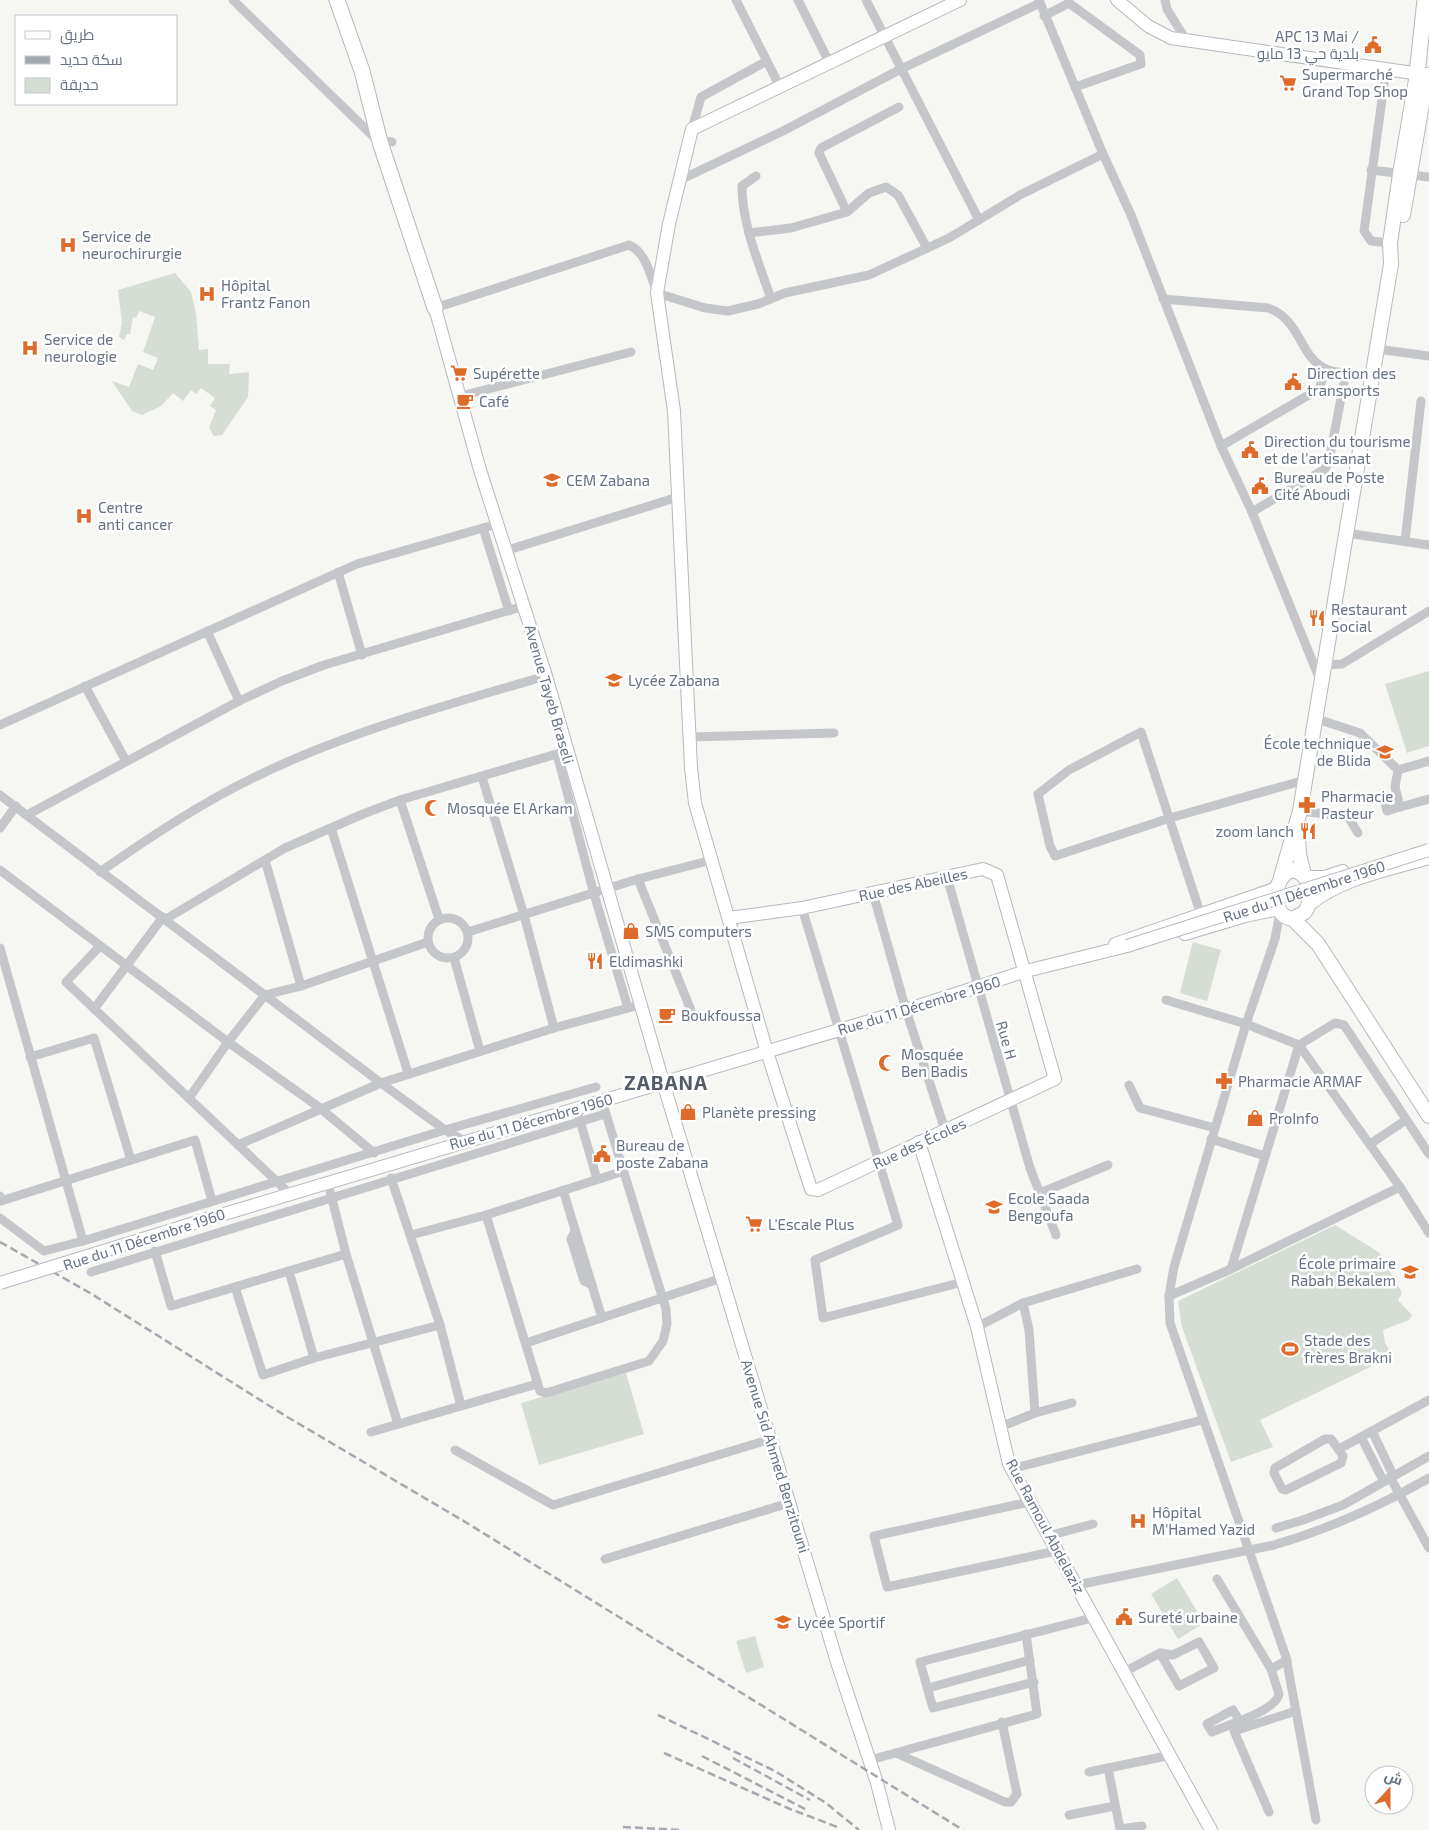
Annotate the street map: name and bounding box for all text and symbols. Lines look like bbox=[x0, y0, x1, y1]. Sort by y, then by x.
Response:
legend bbox=[15, 15, 178, 105]
text: طريق bbox=[60, 25, 94, 45]
place label: APC 13 Mai / بلدية حي 13 مايو bbox=[1257, 27, 1359, 66]
public building icon: APC 13 Mai / بلدية حي 13 مايو bbox=[1363, 35, 1383, 55]
text: سكة حديد bbox=[60, 50, 123, 68]
place label: Supermarché Grand Top Shop bbox=[1302, 65, 1408, 100]
supermarket icon: Supermarché Grand Top Shop bbox=[1278, 73, 1298, 93]
text: حديقة bbox=[60, 75, 99, 93]
place label: Service de neurochirurgie bbox=[82, 227, 182, 262]
hospital icon: Service de neurochirurgie bbox=[58, 235, 78, 255]
place label: Hôpital Frantz Fanon bbox=[221, 276, 310, 311]
hospital icon: Hôpital Frantz Fanon bbox=[197, 284, 217, 304]
place label: Service de neurologie bbox=[44, 330, 117, 365]
hospital icon: Service de neurologie bbox=[20, 338, 40, 358]
supermarket icon: Supérette bbox=[449, 363, 469, 383]
place label: Supérette bbox=[473, 364, 540, 382]
place label: Direction des transports bbox=[1307, 364, 1396, 399]
public building icon: Direction des transports bbox=[1283, 372, 1303, 392]
cafe icon: Café bbox=[455, 391, 475, 411]
place label: Café bbox=[479, 392, 509, 410]
place label: Direction du tourisme et de l'artisanat bbox=[1264, 432, 1410, 467]
public building icon: Direction du tourisme et de l'artisanat bbox=[1240, 440, 1260, 460]
place label: Bureau de Poste Cité Aboudi bbox=[1274, 468, 1385, 503]
school or university icon: CEM Zabana bbox=[542, 470, 562, 490]
place label: CEM Zabana bbox=[566, 471, 650, 489]
public building icon: Bureau de Poste Cité Aboudi bbox=[1250, 476, 1270, 496]
place label: Centre anti cancer bbox=[98, 498, 173, 533]
hospital icon: Centre anti cancer bbox=[74, 506, 94, 526]
place label: Restaurant Social bbox=[1331, 600, 1407, 635]
restaurant icon: Restaurant Social bbox=[1307, 608, 1327, 628]
street label: Avenue Tayeb Braseli bbox=[522, 622, 578, 766]
school or university icon: Lycée Zabana bbox=[604, 670, 624, 690]
place label: Lycée Zabana bbox=[628, 671, 720, 689]
place label: École technique de Blida bbox=[1264, 734, 1371, 769]
school or university icon: École technique de Blida bbox=[1375, 742, 1395, 762]
place label: Pharmacie Pasteur bbox=[1321, 787, 1393, 822]
pharmacy icon: Pharmacie Pasteur bbox=[1297, 795, 1317, 815]
mosque icon: Mosquée El Arkam bbox=[423, 798, 443, 818]
place label: Mosquée El Arkam bbox=[447, 799, 573, 817]
restaurant icon: zoom lanch bbox=[1298, 821, 1318, 841]
place label: zoom lanch bbox=[1215, 822, 1294, 840]
street label: Rue du 11 Décembre 1960 bbox=[1221, 856, 1387, 926]
street label: Rue des Abeilles bbox=[857, 864, 969, 904]
shop icon: SMS computers bbox=[621, 921, 641, 941]
place label: SMS computers bbox=[645, 922, 752, 940]
restaurant icon: Eldimashki bbox=[585, 951, 605, 971]
place label: Eldimashki bbox=[609, 952, 683, 970]
street label: Rue du 11 Décembre 1960 bbox=[835, 972, 1003, 1038]
cafe icon: Boukfoussa bbox=[657, 1005, 677, 1025]
place label: Boukfoussa bbox=[681, 1006, 761, 1024]
street label: Rue H bbox=[993, 1019, 1021, 1061]
place label: Mosquée Ben Badis bbox=[901, 1045, 968, 1080]
mosque icon: Mosquée Ben Badis bbox=[877, 1053, 897, 1073]
district label: ZABANA bbox=[624, 1070, 708, 1094]
pharmacy icon: Pharmacie ARMAF bbox=[1214, 1071, 1234, 1091]
place label: Pharmacie ARMAF bbox=[1238, 1072, 1362, 1090]
street label: Rue du 11 Décembre 1960 bbox=[447, 1089, 615, 1153]
shop icon: Planète pressing bbox=[678, 1102, 698, 1122]
place label: Planète pressing bbox=[702, 1103, 817, 1121]
shop icon: ProInfo bbox=[1245, 1108, 1265, 1128]
place label: ProInfo bbox=[1269, 1109, 1319, 1127]
street label: Rue des Écoles bbox=[869, 1113, 969, 1173]
place label: Bureau de poste Zabana bbox=[616, 1136, 708, 1171]
public building icon: Bureau de poste Zabana bbox=[592, 1144, 612, 1164]
place label: Ecole Saada Bengoufa bbox=[1008, 1189, 1090, 1224]
school or university icon: Ecole Saada Bengoufa bbox=[984, 1197, 1004, 1217]
street label: Rue du 11 Décembre 1960 bbox=[61, 1204, 227, 1274]
supermarket icon: L'Escale Plus bbox=[744, 1214, 764, 1234]
place label: L'Escale Plus bbox=[768, 1215, 854, 1233]
place label: École primaire Rabah Bekalem bbox=[1291, 1254, 1396, 1289]
school or university icon: École primaire Rabah Bekalem bbox=[1400, 1262, 1420, 1282]
place label: Stade des frères Brakni bbox=[1304, 1331, 1392, 1366]
sports icon: Stade des frères Brakni bbox=[1280, 1339, 1300, 1359]
street label: Avenue Sid Ahmed Benzitouni bbox=[738, 1357, 814, 1555]
street label: Rue Ramoul Abdelaziz bbox=[1003, 1455, 1089, 1597]
place label: Hôpital M'Hamed Yazid bbox=[1152, 1503, 1255, 1538]
hospital icon: Hôpital M'Hamed Yazid bbox=[1128, 1511, 1148, 1531]
public building icon: Sureté urbaine bbox=[1114, 1607, 1134, 1627]
place label: Sureté urbaine bbox=[1138, 1608, 1238, 1626]
school or university icon: Lycée Sportif bbox=[773, 1612, 793, 1632]
place label: Lycée Sportif bbox=[797, 1613, 885, 1631]
north arrow bbox=[1364, 1765, 1414, 1815]
text: ش bbox=[1382, 1766, 1405, 1789]

